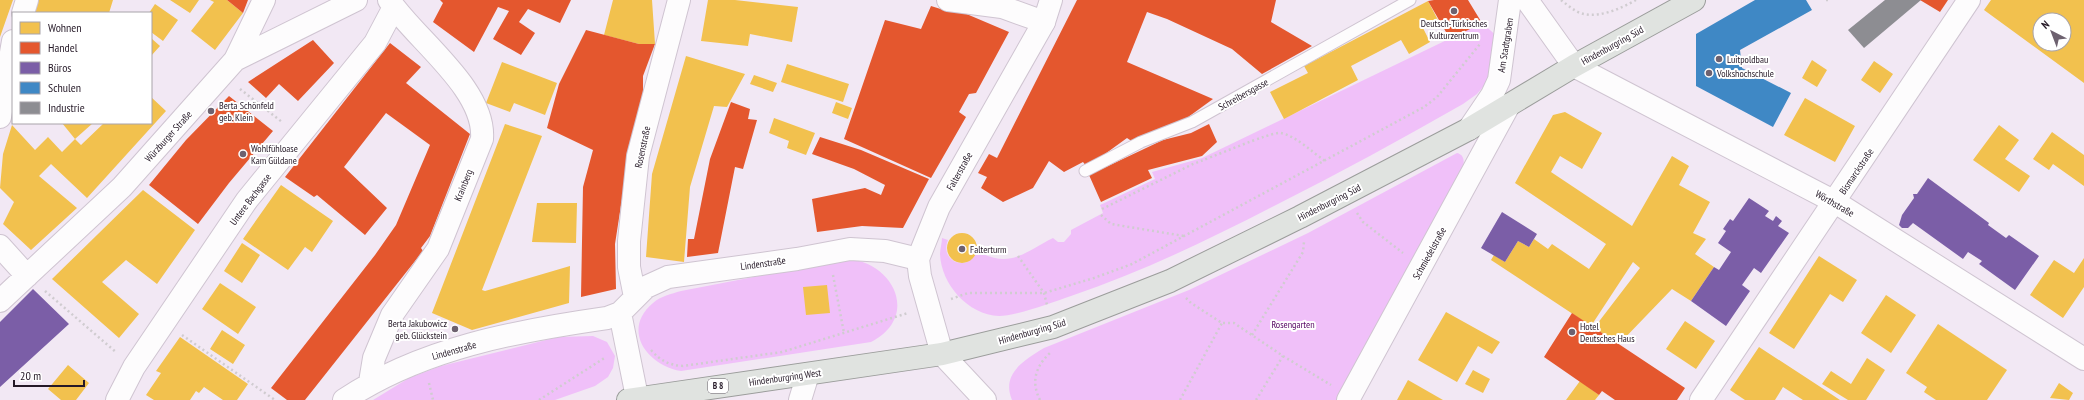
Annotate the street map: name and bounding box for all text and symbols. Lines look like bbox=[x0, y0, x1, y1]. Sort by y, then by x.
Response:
marker: Deutsch-Türkisches Kulturzentrum bbox=[1449, 6, 1459, 16]
legend bbox=[12, 12, 152, 124]
north arrow bbox=[2032, 12, 2072, 52]
place label: Deutsch-Türkisches Kulturzentrum bbox=[1421, 17, 1488, 42]
street label: Am Stadtgraben bbox=[1495, 17, 1516, 73]
text: N bbox=[2038, 17, 2052, 32]
text: Wohnen bbox=[48, 20, 82, 35]
street label: Hindenburgring Süd bbox=[1579, 23, 1646, 68]
text: Handel bbox=[48, 40, 78, 55]
place label: Luitpoldbau bbox=[1727, 53, 1768, 66]
marker: Luitpoldbau bbox=[1714, 54, 1724, 64]
text: Büros bbox=[48, 60, 71, 75]
place label: Volkshochschule bbox=[1716, 67, 1774, 80]
marker: Volkshochschule bbox=[1704, 68, 1714, 78]
street label: Schreibersgasse bbox=[1216, 75, 1270, 113]
text: Schulen bbox=[48, 80, 81, 95]
place label: Berta Schönfeld geb. Klein bbox=[219, 99, 274, 124]
text: Industrie bbox=[48, 100, 85, 115]
marker: Berta Schönfeld geb. Klein bbox=[206, 106, 216, 116]
street label: Würzburger Straße bbox=[142, 108, 195, 165]
street label: Rosenstraße bbox=[632, 125, 653, 169]
place label: Wohlfühloase Kam Güldane bbox=[251, 142, 298, 167]
street label: Bismarckstraße bbox=[1836, 146, 1877, 197]
marker: Wohlfühloase Kam Güldane bbox=[238, 149, 248, 159]
street label: Falterstraße bbox=[944, 150, 975, 193]
street label: Krainberg bbox=[451, 167, 476, 203]
street label: Untere Bachgasse bbox=[227, 171, 274, 228]
street label: Hindenburgring Süd bbox=[1295, 181, 1363, 224]
street label: Wörthstraße bbox=[1813, 187, 1857, 220]
street label: Schmiedelstraße bbox=[1410, 225, 1449, 282]
place label: Falterturm bbox=[970, 243, 1007, 256]
marker: Falterturm bbox=[957, 244, 967, 254]
street label: Lindenstraße bbox=[740, 254, 786, 273]
street label: Hindenburgring Süd bbox=[997, 316, 1067, 347]
place label: Berta Jakubowicz geb. Glückstein bbox=[388, 317, 447, 342]
park label: Rosengarten bbox=[1271, 318, 1315, 331]
place label: Hotel Deutsches Haus bbox=[1580, 320, 1635, 345]
marker: Berta Jakubowicz geb. Glückstein bbox=[450, 324, 460, 334]
marker: Hotel Deutsches Haus bbox=[1567, 327, 1577, 337]
street label: Lindenstraße bbox=[431, 338, 478, 363]
scale bar bbox=[14, 362, 84, 388]
street label: Hindenburgring West bbox=[748, 366, 822, 389]
text: 20 m bbox=[20, 368, 41, 383]
road number: B 8 bbox=[708, 379, 728, 393]

